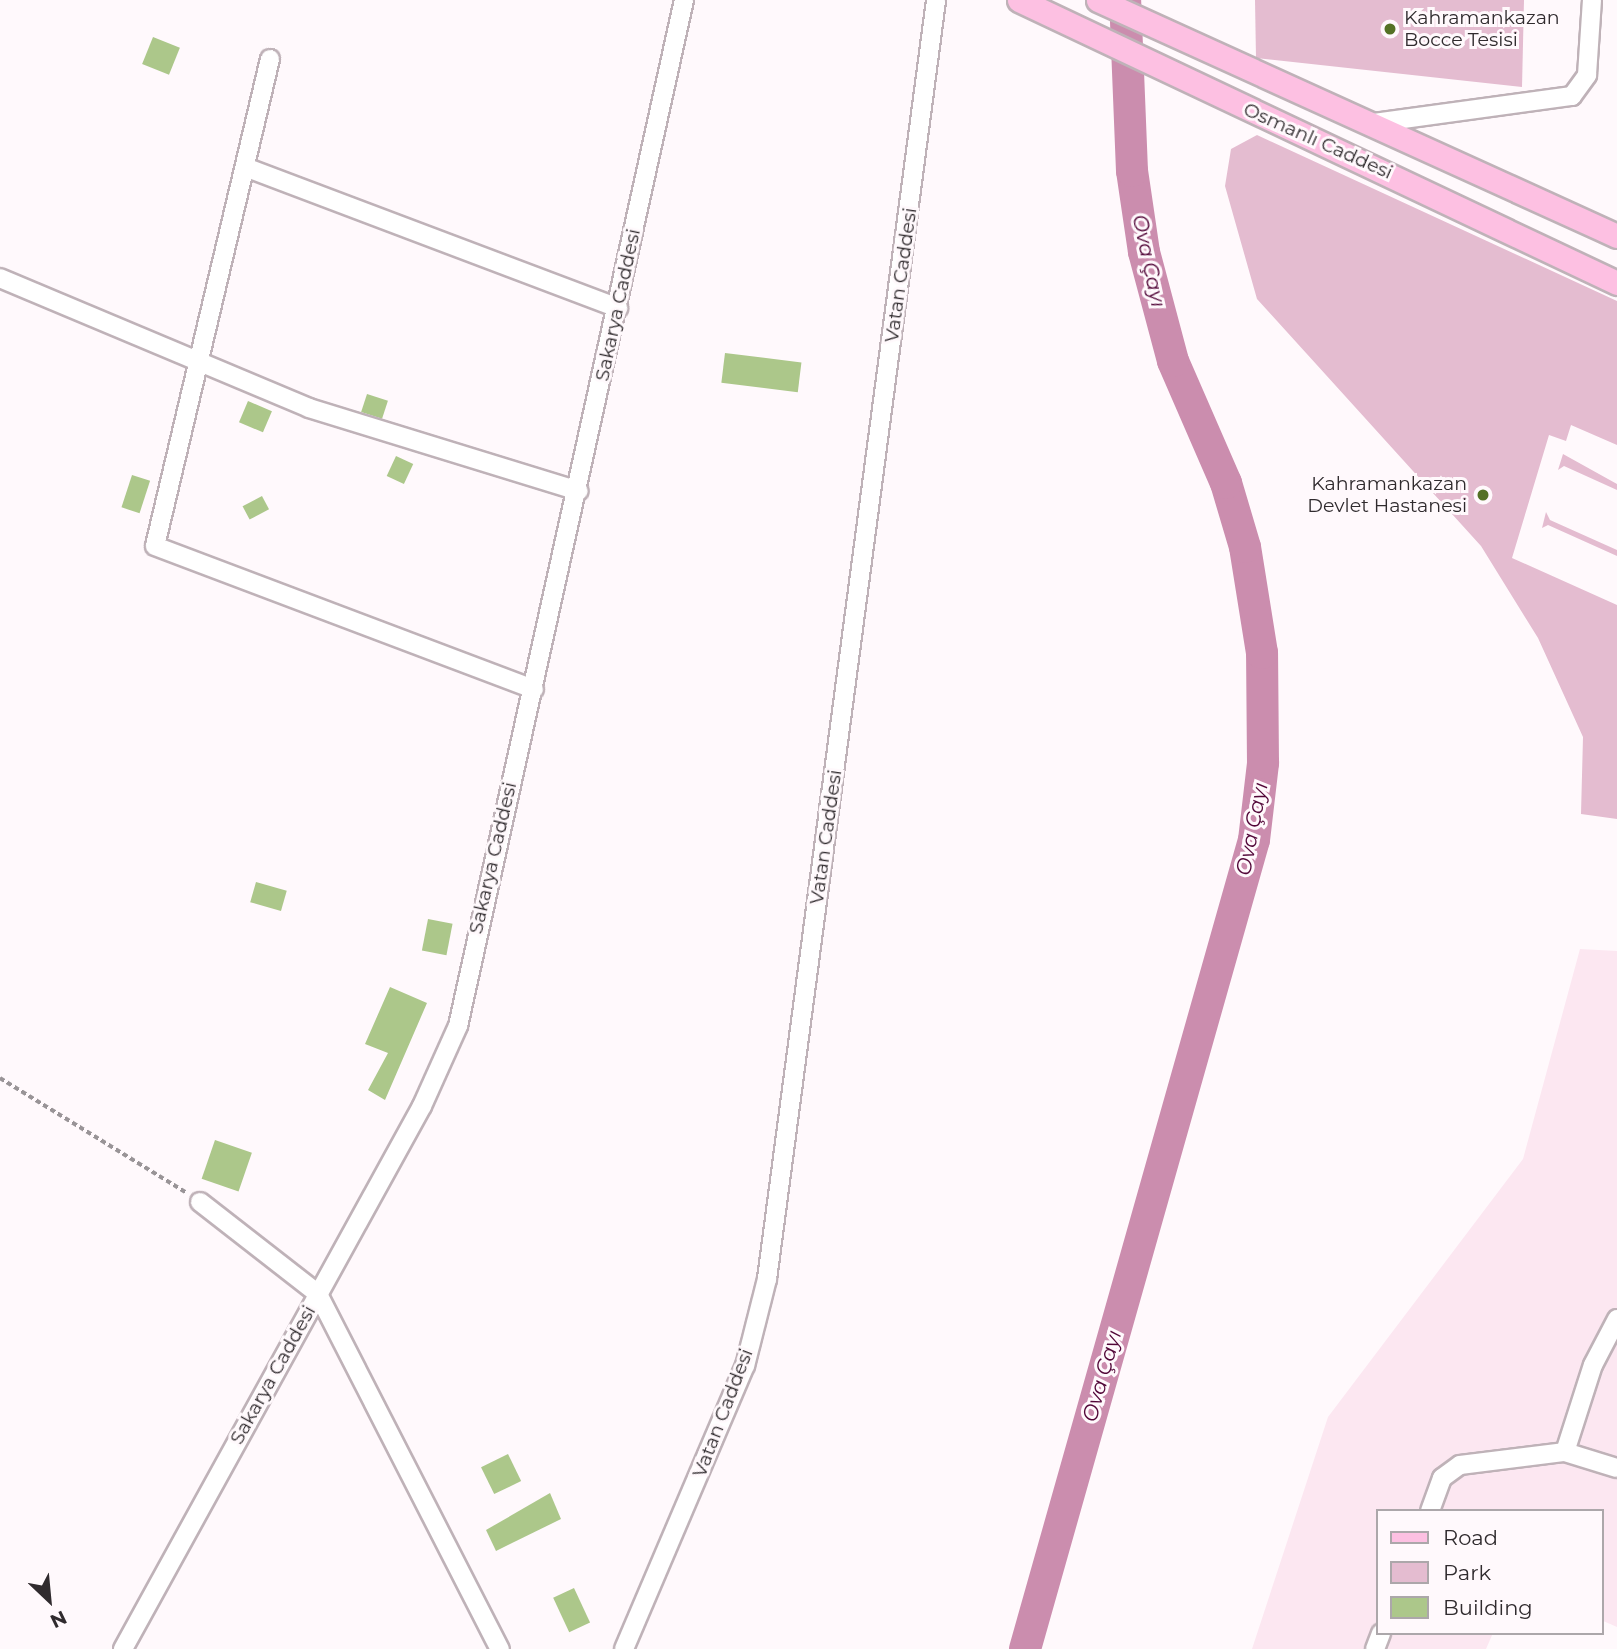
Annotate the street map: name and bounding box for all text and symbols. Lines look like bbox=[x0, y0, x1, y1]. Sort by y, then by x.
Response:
place label: Kahramankazan Bocce Tesisi bbox=[1404, 7, 1560, 51]
marker: Kahramankazan Bocce Tesisi bbox=[1382, 21, 1398, 37]
street label: Osmanlı Caddesi bbox=[1240, 98, 1396, 184]
street label: Vatan Caddesi bbox=[880, 206, 922, 344]
water label: Ova Çayı bbox=[1127, 212, 1171, 310]
street label: Sakarya Caddesi bbox=[591, 227, 645, 383]
place label: Kahramankazan Devlet Hastanesi bbox=[1307, 473, 1467, 517]
marker: Kahramankazan Devlet Hastanesi bbox=[1473, 485, 1493, 505]
street label: Vatan Caddesi bbox=[805, 768, 847, 906]
street label: Sakarya Caddesi bbox=[464, 780, 522, 936]
water label: Ova Çayı bbox=[1231, 780, 1273, 878]
street label: Sakarya Caddesi bbox=[225, 1302, 321, 1448]
water label: Ova Çayı bbox=[1077, 1327, 1127, 1425]
street label: Vatan Caddesi bbox=[688, 1345, 758, 1481]
legend bbox=[1376, 1509, 1603, 1635]
text: Road bbox=[1443, 1525, 1498, 1550]
text: Park bbox=[1443, 1560, 1491, 1585]
north arrow bbox=[14, 1565, 84, 1635]
text: Building bbox=[1443, 1595, 1533, 1620]
text: N bbox=[46, 1606, 70, 1633]

